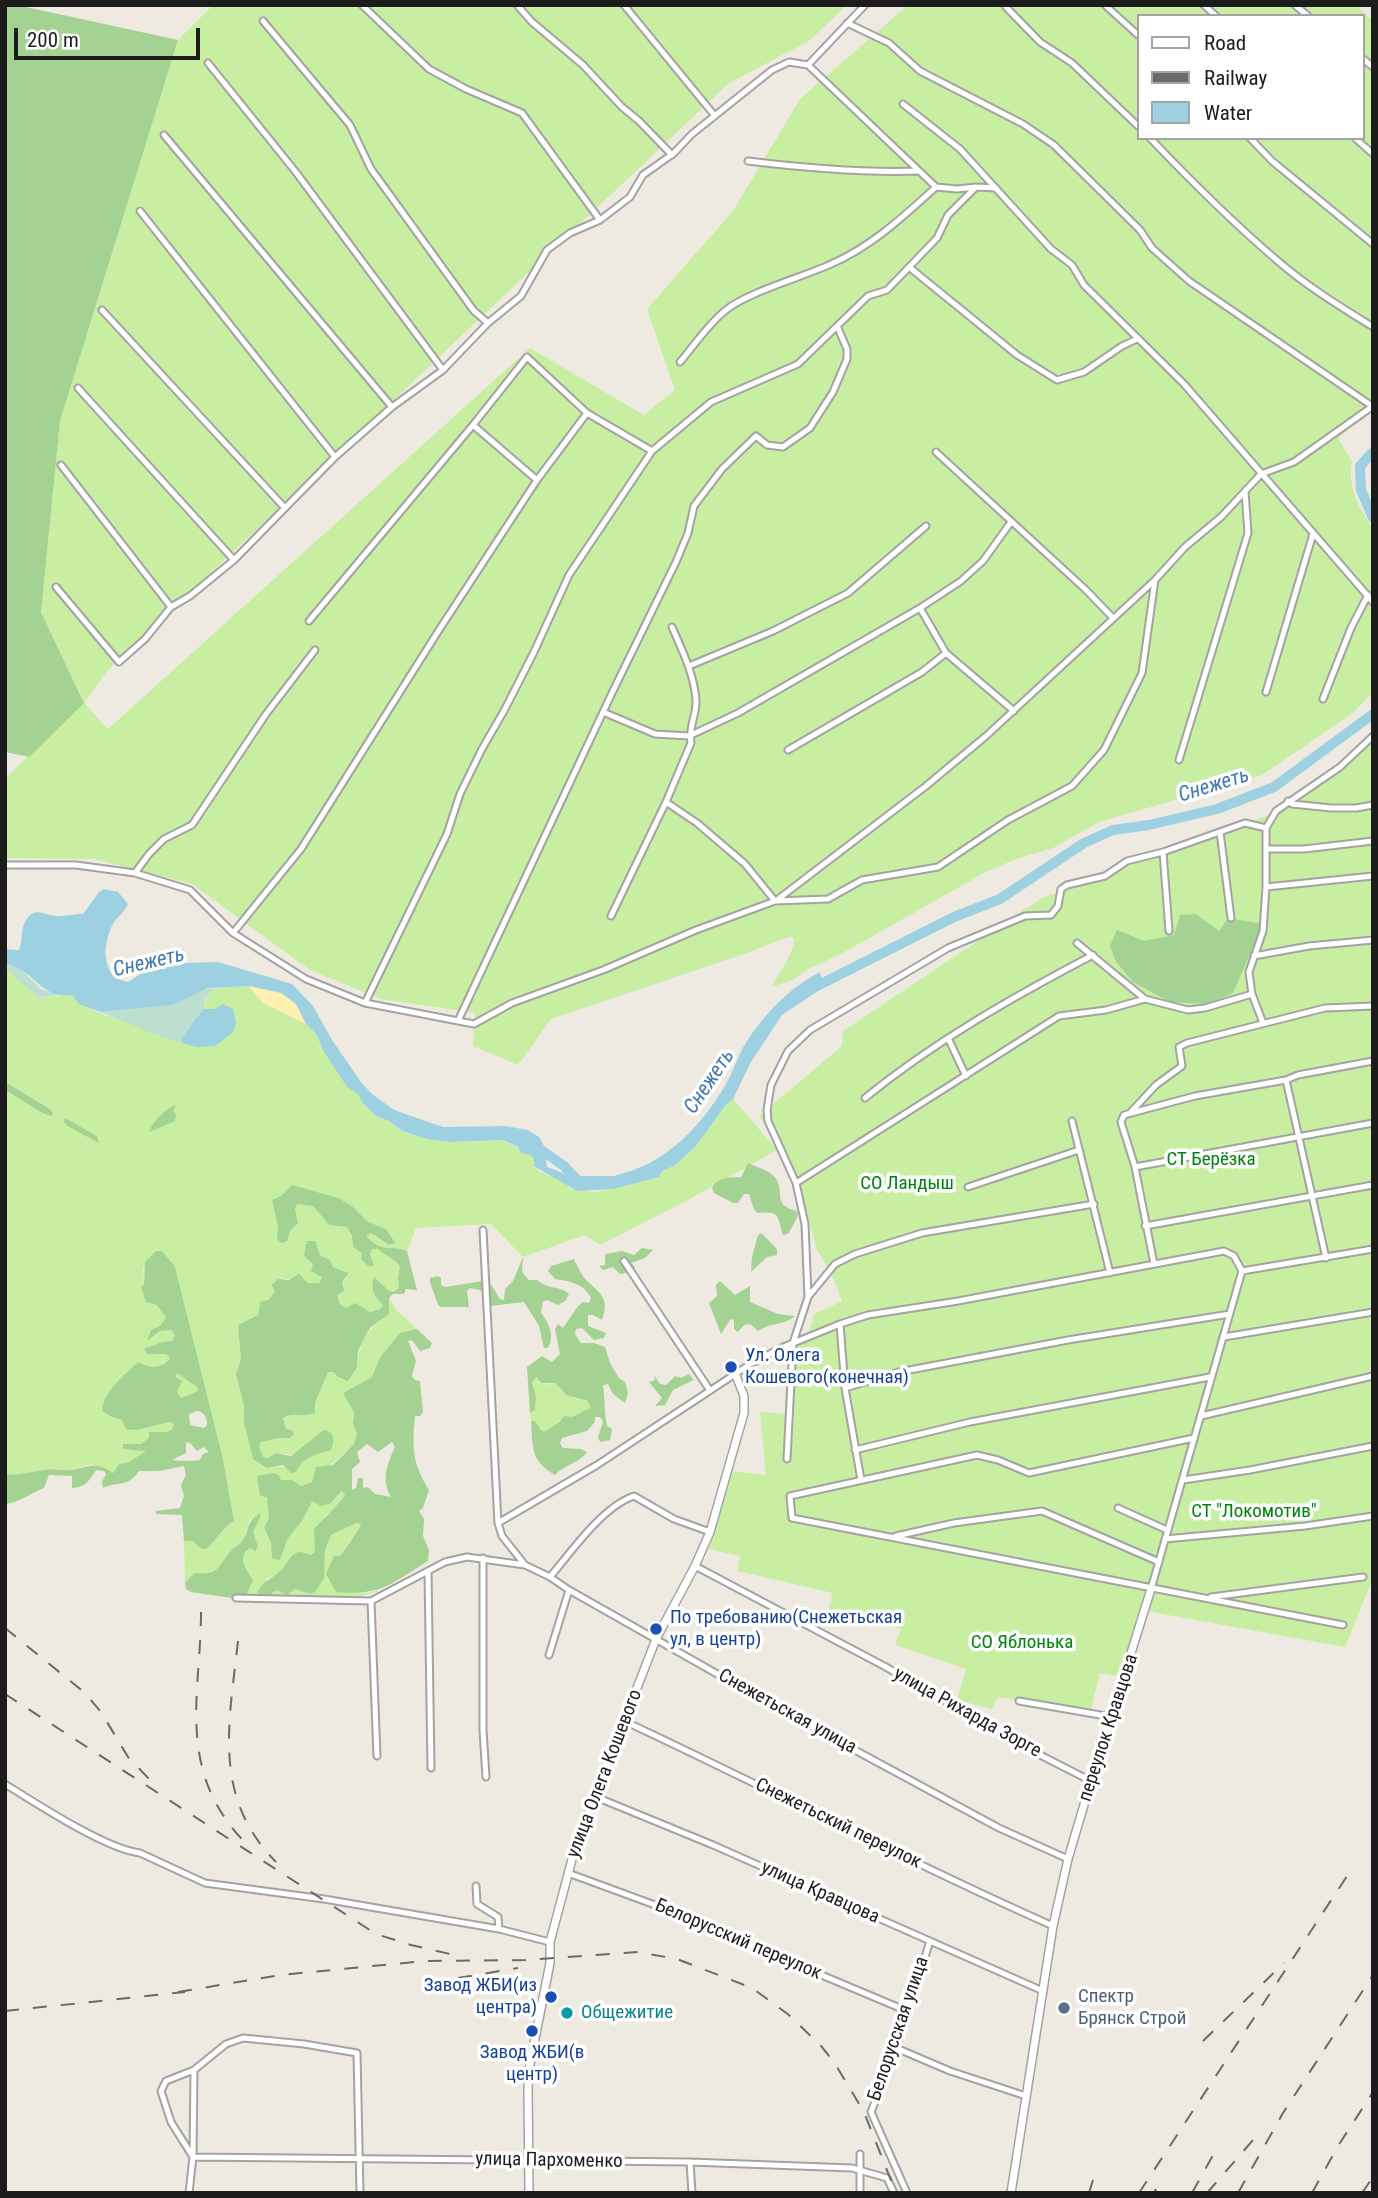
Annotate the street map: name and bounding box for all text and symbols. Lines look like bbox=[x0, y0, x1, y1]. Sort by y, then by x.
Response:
scale bar bbox=[18, 14, 203, 58]
legend bbox=[1136, 14, 1364, 140]
text: 200 m bbox=[27, 28, 79, 52]
text: Road bbox=[1204, 31, 1246, 55]
text: Railway bbox=[1204, 66, 1267, 90]
text: Water bbox=[1204, 101, 1252, 125]
water label: Снежеть bbox=[1176, 763, 1252, 809]
water label: Снежеть bbox=[111, 943, 187, 983]
water label: Снежеть bbox=[679, 1045, 741, 1119]
park label: СТ Берёзка bbox=[1166, 1149, 1256, 1171]
park label: СО Ландыш bbox=[860, 1173, 954, 1195]
place label: Ул. Олега Кошевого(конечная) bbox=[745, 1345, 909, 1389]
marker: Ул. Олега Кошевого(конечная) bbox=[723, 1359, 739, 1375]
park label: СТ "Локомотив" bbox=[1191, 1501, 1317, 1523]
place label: По требованию(Снежетьская ул, в центр) bbox=[670, 1607, 902, 1651]
marker: По требованию(Снежетьская ул, в центр) bbox=[648, 1621, 664, 1637]
park label: СО Яблонька bbox=[971, 1632, 1073, 1654]
street label: переулок Кравцова bbox=[1074, 1651, 1144, 1805]
street label: улица Рихарда Зорге bbox=[889, 1663, 1045, 1763]
street label: Снежетьская улица bbox=[714, 1665, 860, 1759]
street label: улица Олега Кошевого bbox=[562, 1687, 648, 1861]
street label: Снежетьский переулок bbox=[751, 1774, 925, 1874]
street label: улица Кравцова bbox=[757, 1857, 883, 1929]
street label: Белорусский переулок bbox=[651, 1895, 825, 1985]
street label: Белорусская улица bbox=[864, 1954, 934, 2104]
place label: Завод ЖБИ(из центра) bbox=[424, 1975, 537, 2019]
place label: Спектр Брянск Строй bbox=[1078, 1986, 1186, 2030]
marker: Завод ЖБИ(из центра) bbox=[543, 1989, 559, 2005]
marker: Спектр Брянск Строй bbox=[1056, 2000, 1072, 2016]
place label: Общежитие bbox=[581, 2002, 673, 2024]
marker: Общежитие bbox=[559, 2005, 575, 2021]
marker: Завод ЖБИ(в центр) bbox=[524, 2023, 540, 2039]
place label: Завод ЖБИ(в центр) bbox=[480, 2042, 584, 2086]
street label: улица Пархоменко bbox=[475, 2148, 623, 2174]

